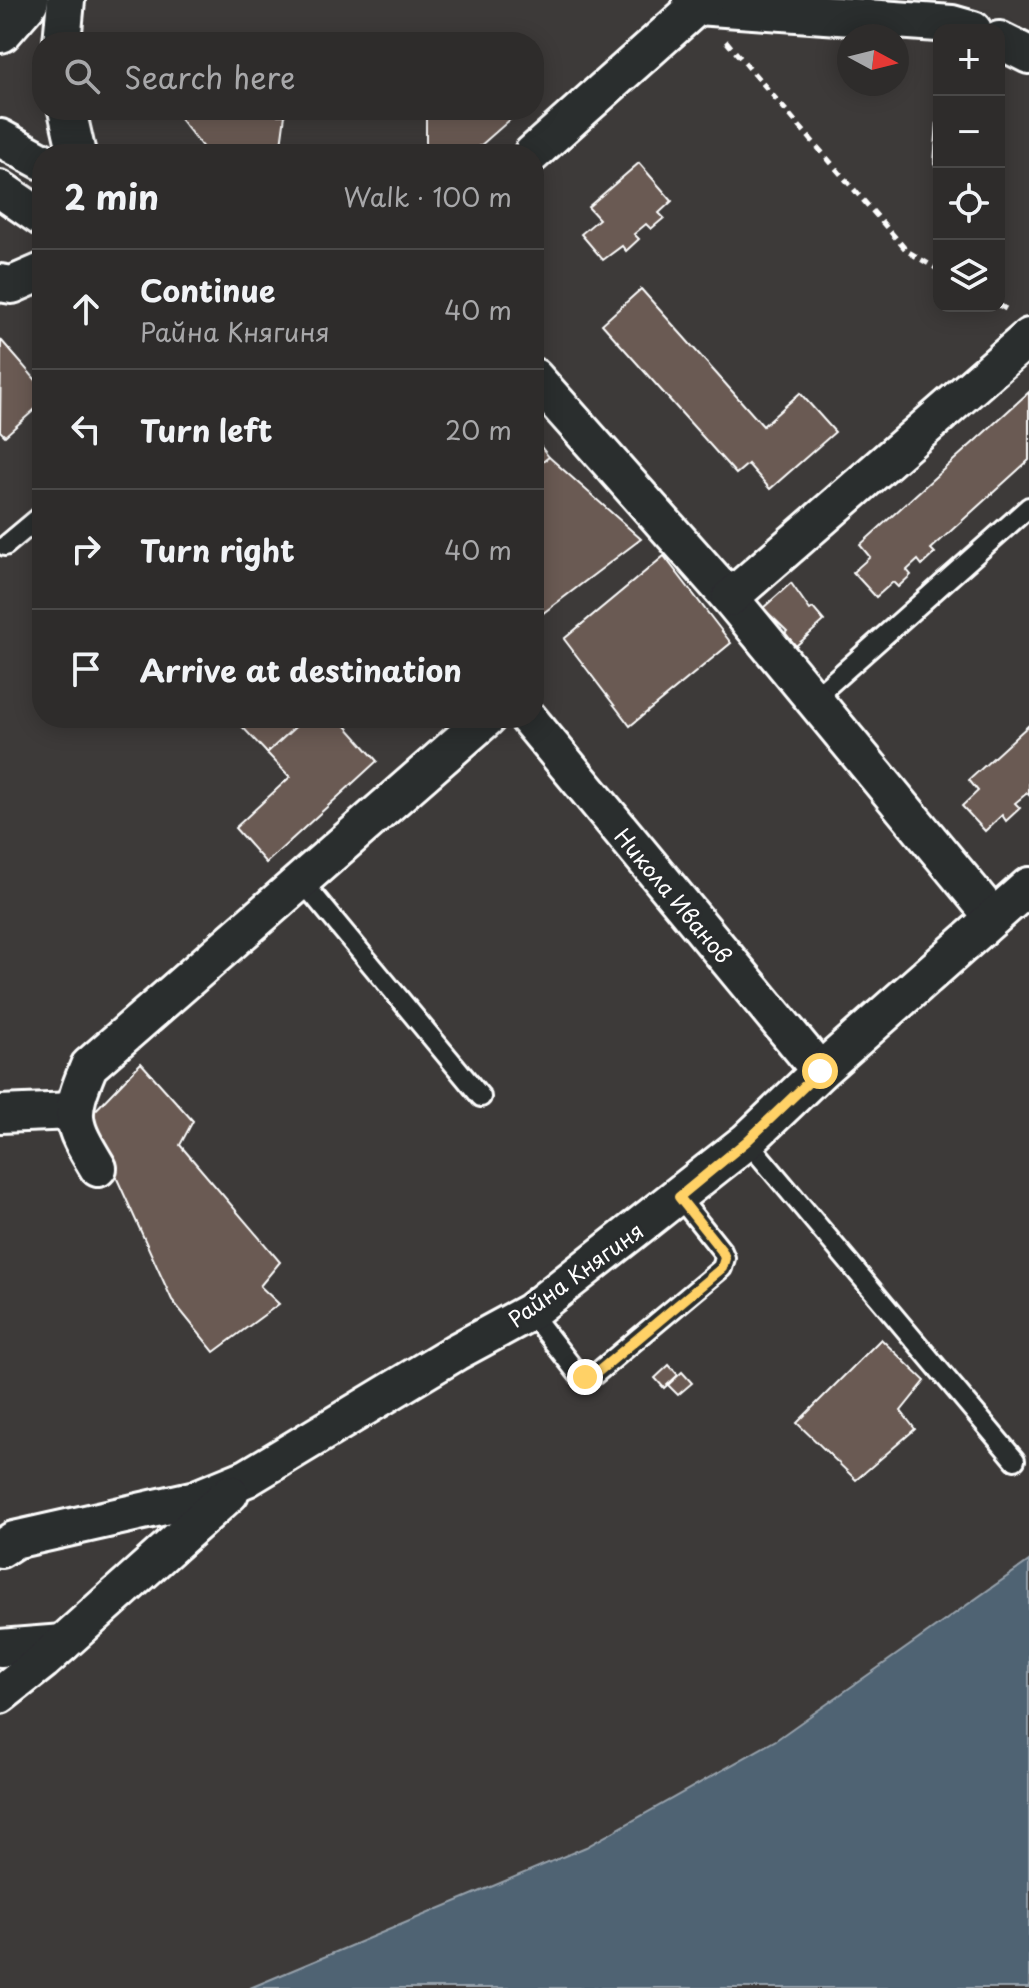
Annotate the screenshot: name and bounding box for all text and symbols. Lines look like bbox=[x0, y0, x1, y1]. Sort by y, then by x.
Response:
north arrow bbox=[837, 24, 909, 96]
map controls bbox=[933, 24, 1005, 312]
button: + bbox=[933, 24, 1005, 96]
search box bbox=[32, 32, 544, 120]
icon: search bbox=[60, 54, 104, 98]
text: Search here bbox=[124, 54, 296, 99]
button: − bbox=[933, 96, 1005, 168]
button: locate bbox=[933, 168, 1005, 240]
text: 2 min bbox=[64, 170, 159, 222]
text: Walk · 100 m bbox=[344, 177, 512, 216]
button: layers bbox=[933, 240, 1005, 312]
text: Continue bbox=[140, 267, 275, 312]
icon: ahead bbox=[64, 287, 108, 331]
text: 40 m bbox=[444, 290, 512, 329]
text: Райна Княгиня bbox=[140, 312, 330, 351]
icon: left bbox=[64, 407, 108, 451]
text: Turn left bbox=[140, 407, 272, 452]
text: 20 m bbox=[445, 410, 512, 449]
icon: right bbox=[64, 527, 108, 571]
text: Turn right bbox=[140, 527, 295, 572]
text: 40 m bbox=[444, 530, 512, 569]
icon: arrive bbox=[64, 647, 108, 691]
text: Arrive at destination bbox=[140, 647, 462, 692]
street label: Никола Иванов bbox=[608, 820, 740, 970]
route start bbox=[802, 1053, 838, 1089]
street label: Райна Княгиня bbox=[500, 1213, 650, 1335]
route end bbox=[567, 1359, 603, 1395]

